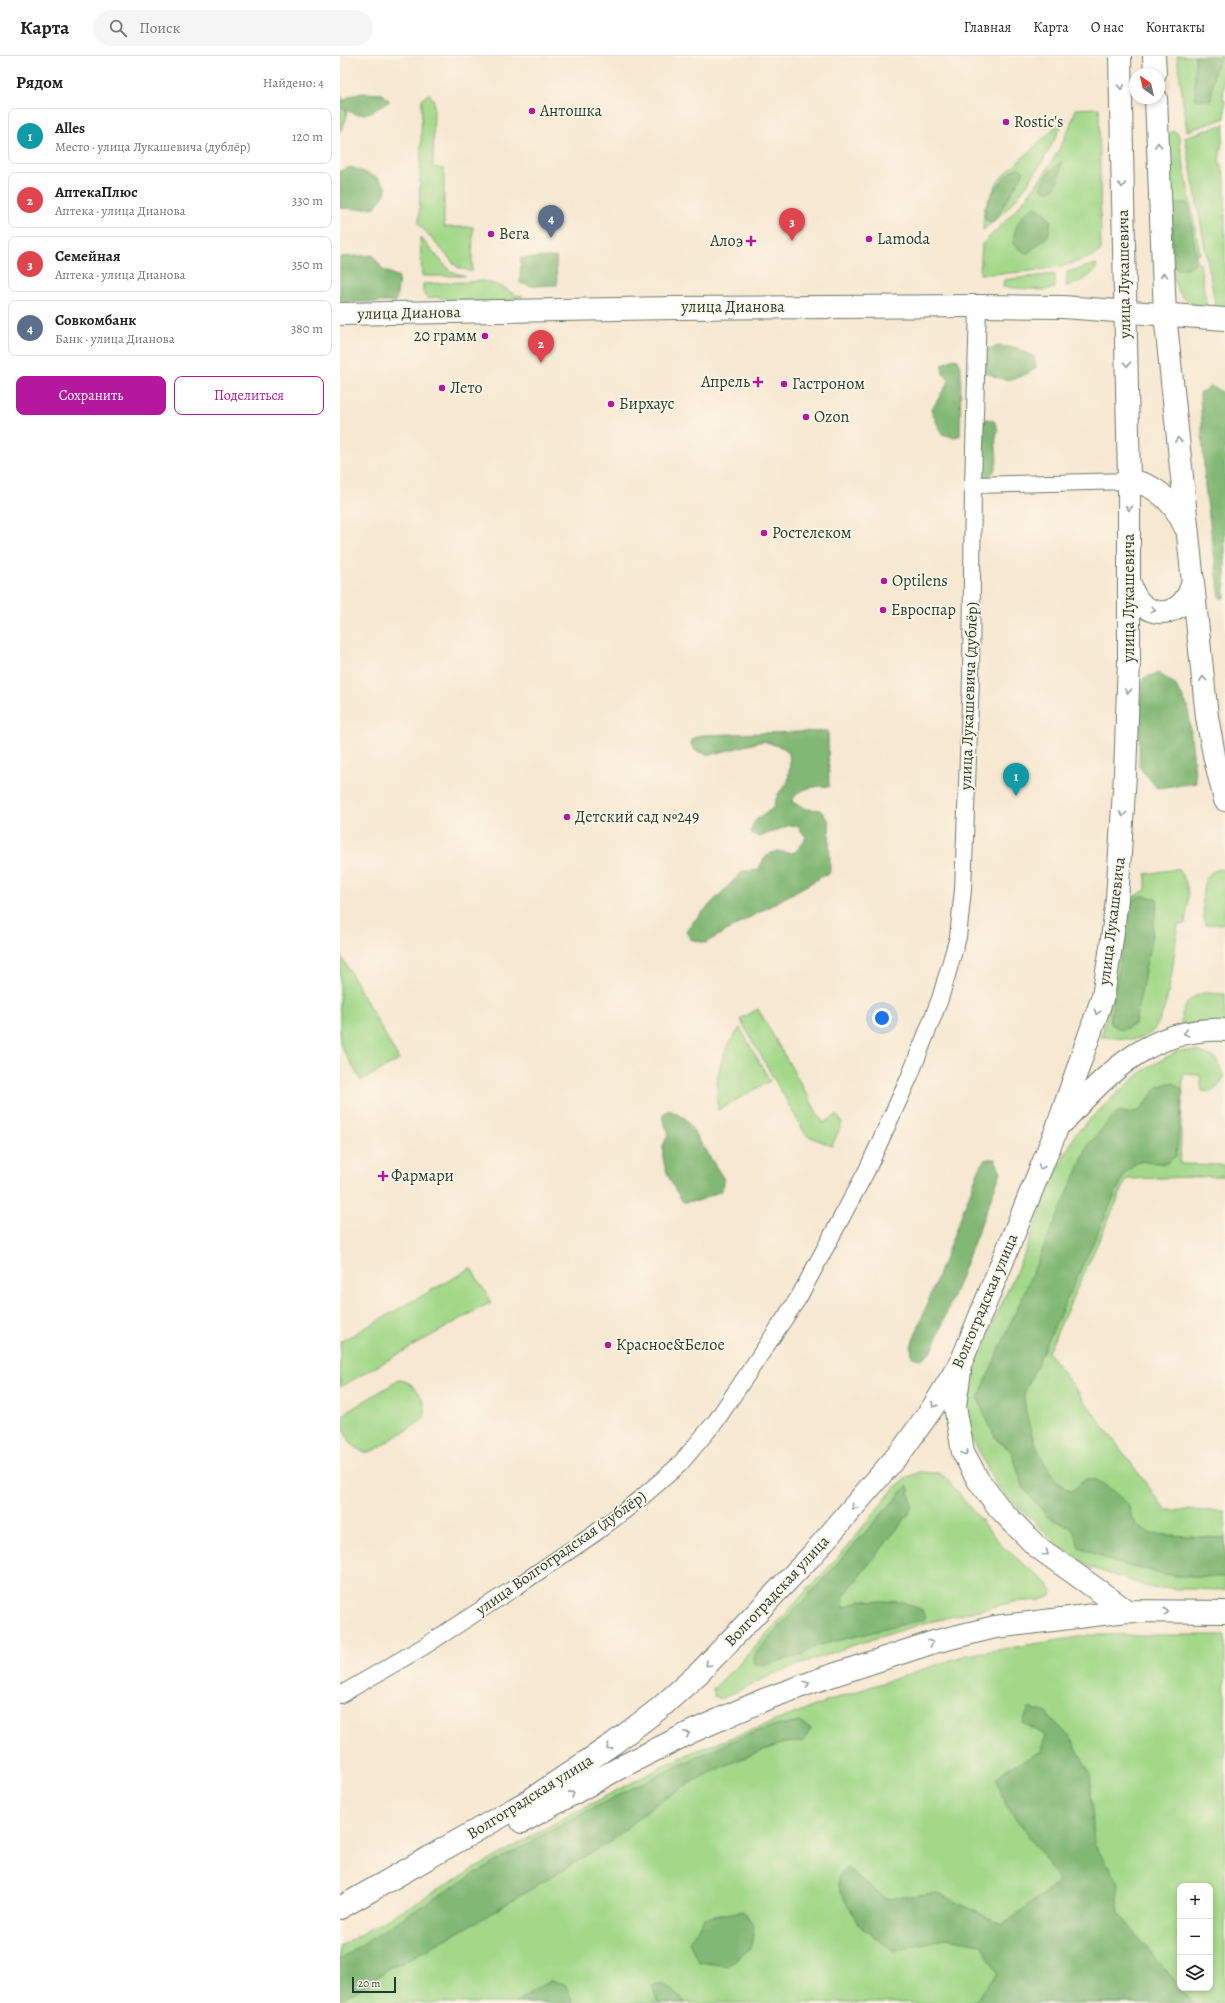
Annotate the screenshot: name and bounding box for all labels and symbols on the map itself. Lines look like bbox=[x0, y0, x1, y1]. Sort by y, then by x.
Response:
north arrow bbox=[1129, 68, 1165, 104]
one-way arrow bbox=[1117, 84, 1125, 90]
place label: Антошка bbox=[539, 100, 603, 122]
marker: Антошка bbox=[527, 106, 537, 116]
place label: Rostic's bbox=[1014, 111, 1064, 133]
marker: Rostic's bbox=[1001, 117, 1011, 127]
one-way arrow bbox=[1154, 142, 1162, 148]
one-way arrow bbox=[1118, 182, 1127, 188]
pin: 4 bbox=[538, 205, 564, 238]
pin: 3 bbox=[779, 208, 805, 241]
street label: улица Лукашевича bbox=[1112, 209, 1136, 340]
place label: Вега bbox=[499, 223, 530, 245]
place label: Lamoda bbox=[877, 228, 930, 250]
marker: Вега bbox=[486, 229, 496, 239]
place label: Алоэ bbox=[709, 230, 743, 252]
marker: Lamoda bbox=[864, 234, 874, 244]
marker: Алоэ bbox=[746, 236, 756, 246]
one-way arrow bbox=[1159, 272, 1168, 278]
street label: улица Дианова bbox=[680, 296, 785, 318]
street label: улица Дианова bbox=[356, 301, 461, 325]
place label: 20 грамм bbox=[414, 325, 477, 347]
pin: 2 bbox=[528, 330, 554, 363]
marker: 20 грамм bbox=[480, 331, 490, 341]
one-way arrow bbox=[1122, 361, 1131, 367]
place label: Апрель bbox=[700, 371, 750, 393]
place label: Гастроном bbox=[792, 373, 865, 395]
place label: Лето bbox=[450, 377, 483, 399]
marker: Апрель bbox=[753, 377, 763, 387]
marker: Гастроном bbox=[779, 379, 789, 389]
marker: Лето bbox=[437, 383, 447, 393]
place label: Бирхаус bbox=[619, 393, 675, 415]
marker: Бирхаус bbox=[606, 399, 616, 409]
place label: Ozon bbox=[814, 406, 849, 428]
marker: Ozon bbox=[801, 412, 811, 422]
one-way arrow bbox=[1174, 437, 1183, 443]
one-way arrow bbox=[1125, 505, 1133, 511]
place label: Ростелеком bbox=[772, 522, 852, 544]
marker: Ростелеком bbox=[759, 528, 769, 538]
street label: улица Лукашевича bbox=[1118, 533, 1140, 663]
place label: Optilens bbox=[892, 570, 948, 592]
marker: Optilens bbox=[879, 576, 889, 586]
place label: Евроспар bbox=[891, 599, 956, 621]
street label: улица Лукашевича (дублёр) bbox=[955, 602, 983, 791]
marker: Евроспар bbox=[878, 605, 888, 615]
one-way arrow bbox=[1149, 605, 1156, 614]
one-way arrow bbox=[1199, 675, 1208, 682]
one-way arrow bbox=[1124, 688, 1133, 694]
pin: 1 bbox=[1003, 763, 1029, 796]
place label: Детский сад №249 bbox=[575, 806, 699, 828]
one-way arrow bbox=[1118, 811, 1127, 817]
marker: Детский сад №249 bbox=[562, 812, 572, 822]
street label: улица Лукашевича bbox=[1093, 855, 1131, 987]
your location bbox=[872, 1008, 892, 1028]
one-way arrow bbox=[1093, 1009, 1102, 1016]
one-way arrow bbox=[1183, 1028, 1189, 1037]
one-way arrow bbox=[1038, 1162, 1046, 1170]
place label: Фармари bbox=[391, 1165, 454, 1187]
marker: Фармари bbox=[378, 1171, 388, 1181]
street label: Волгоградская улица bbox=[947, 1230, 1024, 1372]
place label: Красное&Белое bbox=[616, 1334, 725, 1356]
marker: Красное&Белое bbox=[603, 1340, 613, 1350]
one-way arrow bbox=[931, 1401, 939, 1408]
one-way arrow bbox=[960, 1450, 968, 1457]
street label: улица Волгоградская (дублёр) bbox=[470, 1486, 651, 1621]
one-way arrow bbox=[851, 1502, 858, 1510]
street label: Волгоградская улица bbox=[720, 1530, 835, 1651]
one-way arrow bbox=[1041, 1548, 1048, 1555]
one-way arrow bbox=[1163, 1607, 1169, 1616]
one-way arrow bbox=[927, 1639, 934, 1648]
one-way arrow bbox=[706, 1659, 713, 1667]
one-way arrow bbox=[803, 1680, 810, 1688]
one-way arrow bbox=[683, 1731, 690, 1739]
one-way arrow bbox=[606, 1742, 613, 1749]
street label: Волгоградская улица bbox=[463, 1749, 598, 1845]
one-way arrow bbox=[568, 1791, 575, 1798]
scale bar bbox=[352, 1975, 396, 1994]

